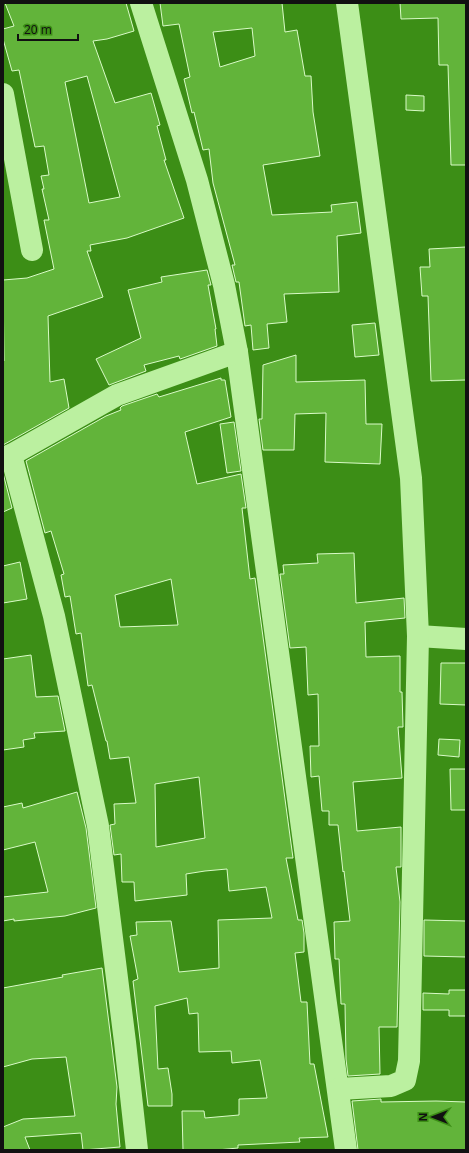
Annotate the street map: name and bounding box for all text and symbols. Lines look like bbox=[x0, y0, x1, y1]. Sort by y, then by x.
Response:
scale bar bbox=[18, 16, 78, 42]
text: 20 m bbox=[24, 21, 52, 38]
north arrow bbox=[413, 1097, 453, 1137]
text: N bbox=[415, 1113, 430, 1121]

